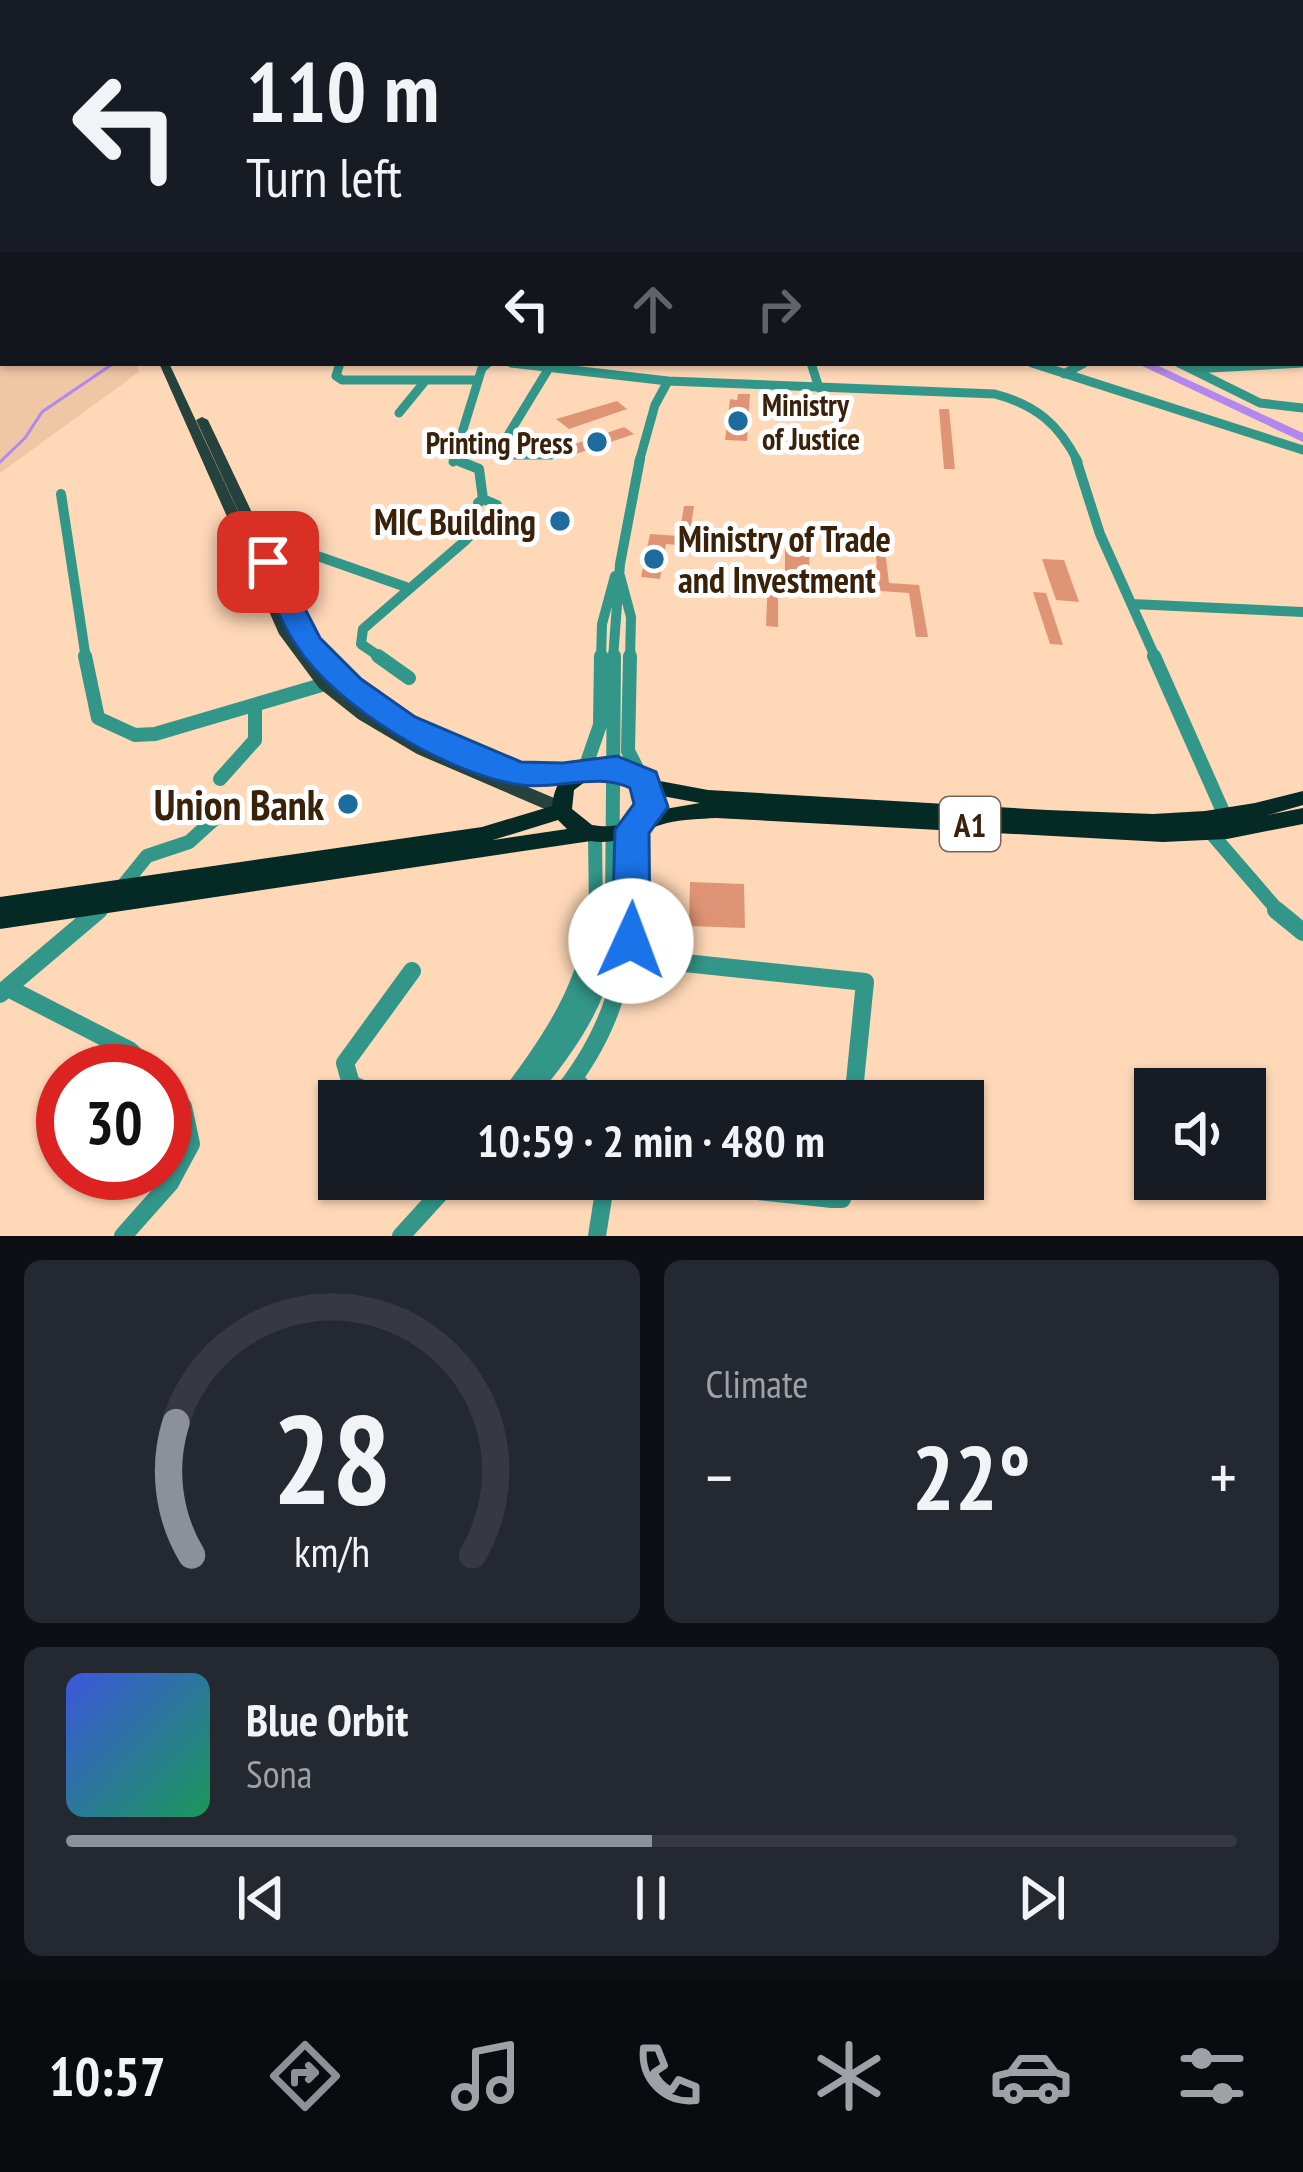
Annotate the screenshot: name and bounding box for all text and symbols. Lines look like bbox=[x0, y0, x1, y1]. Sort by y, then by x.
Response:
text: 110 m bbox=[246, 36, 439, 145]
icon: left bbox=[48, 48, 204, 204]
text: Turn left bbox=[246, 142, 402, 212]
icon: left bbox=[494, 276, 560, 342]
icon: ahead bbox=[620, 276, 686, 342]
icon: right bbox=[746, 276, 812, 342]
place label: Ministry of Justice bbox=[762, 385, 860, 458]
marker: Ministry of Justice bbox=[725, 408, 751, 434]
place label: Printing Press bbox=[426, 423, 573, 462]
marker: Printing Press bbox=[584, 429, 610, 455]
place label: MIC Building bbox=[374, 498, 536, 545]
marker: MIC Building bbox=[547, 508, 573, 534]
pin bbox=[217, 511, 319, 613]
place label: Ministry of Trade and Investment bbox=[678, 515, 891, 603]
icon: arrive bbox=[235, 529, 301, 595]
marker: Ministry of Trade and Investment bbox=[641, 546, 667, 572]
place label: Union Bank bbox=[154, 777, 325, 832]
marker: Union Bank bbox=[335, 791, 361, 817]
road number: A1 bbox=[940, 797, 1000, 851]
position arrow bbox=[568, 878, 694, 1004]
speed limit sign: 30 bbox=[36, 1044, 192, 1200]
map controls bbox=[1134, 1068, 1266, 1200]
button: sound bbox=[1134, 1068, 1266, 1200]
text: 10:59 · 2 min · 480 m bbox=[477, 1111, 825, 1169]
text: Climate bbox=[706, 1358, 808, 1409]
text: 28 bbox=[272, 1377, 391, 1538]
text: 22° bbox=[912, 1418, 1031, 1535]
text: − bbox=[706, 1434, 733, 1519]
text: + bbox=[1210, 1434, 1237, 1519]
text: km/h bbox=[294, 1522, 370, 1578]
text: Blue Orbit bbox=[246, 1690, 408, 1748]
text: Sona bbox=[246, 1748, 312, 1799]
icon: previous bbox=[228, 1865, 294, 1931]
icon: pause bbox=[618, 1865, 684, 1931]
icon: next bbox=[1009, 1865, 1075, 1931]
icon: directions bbox=[263, 2034, 347, 2118]
icon: music bbox=[444, 2034, 528, 2118]
icon: phone bbox=[626, 2034, 710, 2118]
icon: climate bbox=[807, 2034, 891, 2118]
icon: car bbox=[989, 2034, 1073, 2118]
icon: filters bbox=[1170, 2034, 1254, 2118]
text: 10:57 bbox=[49, 2041, 166, 2111]

